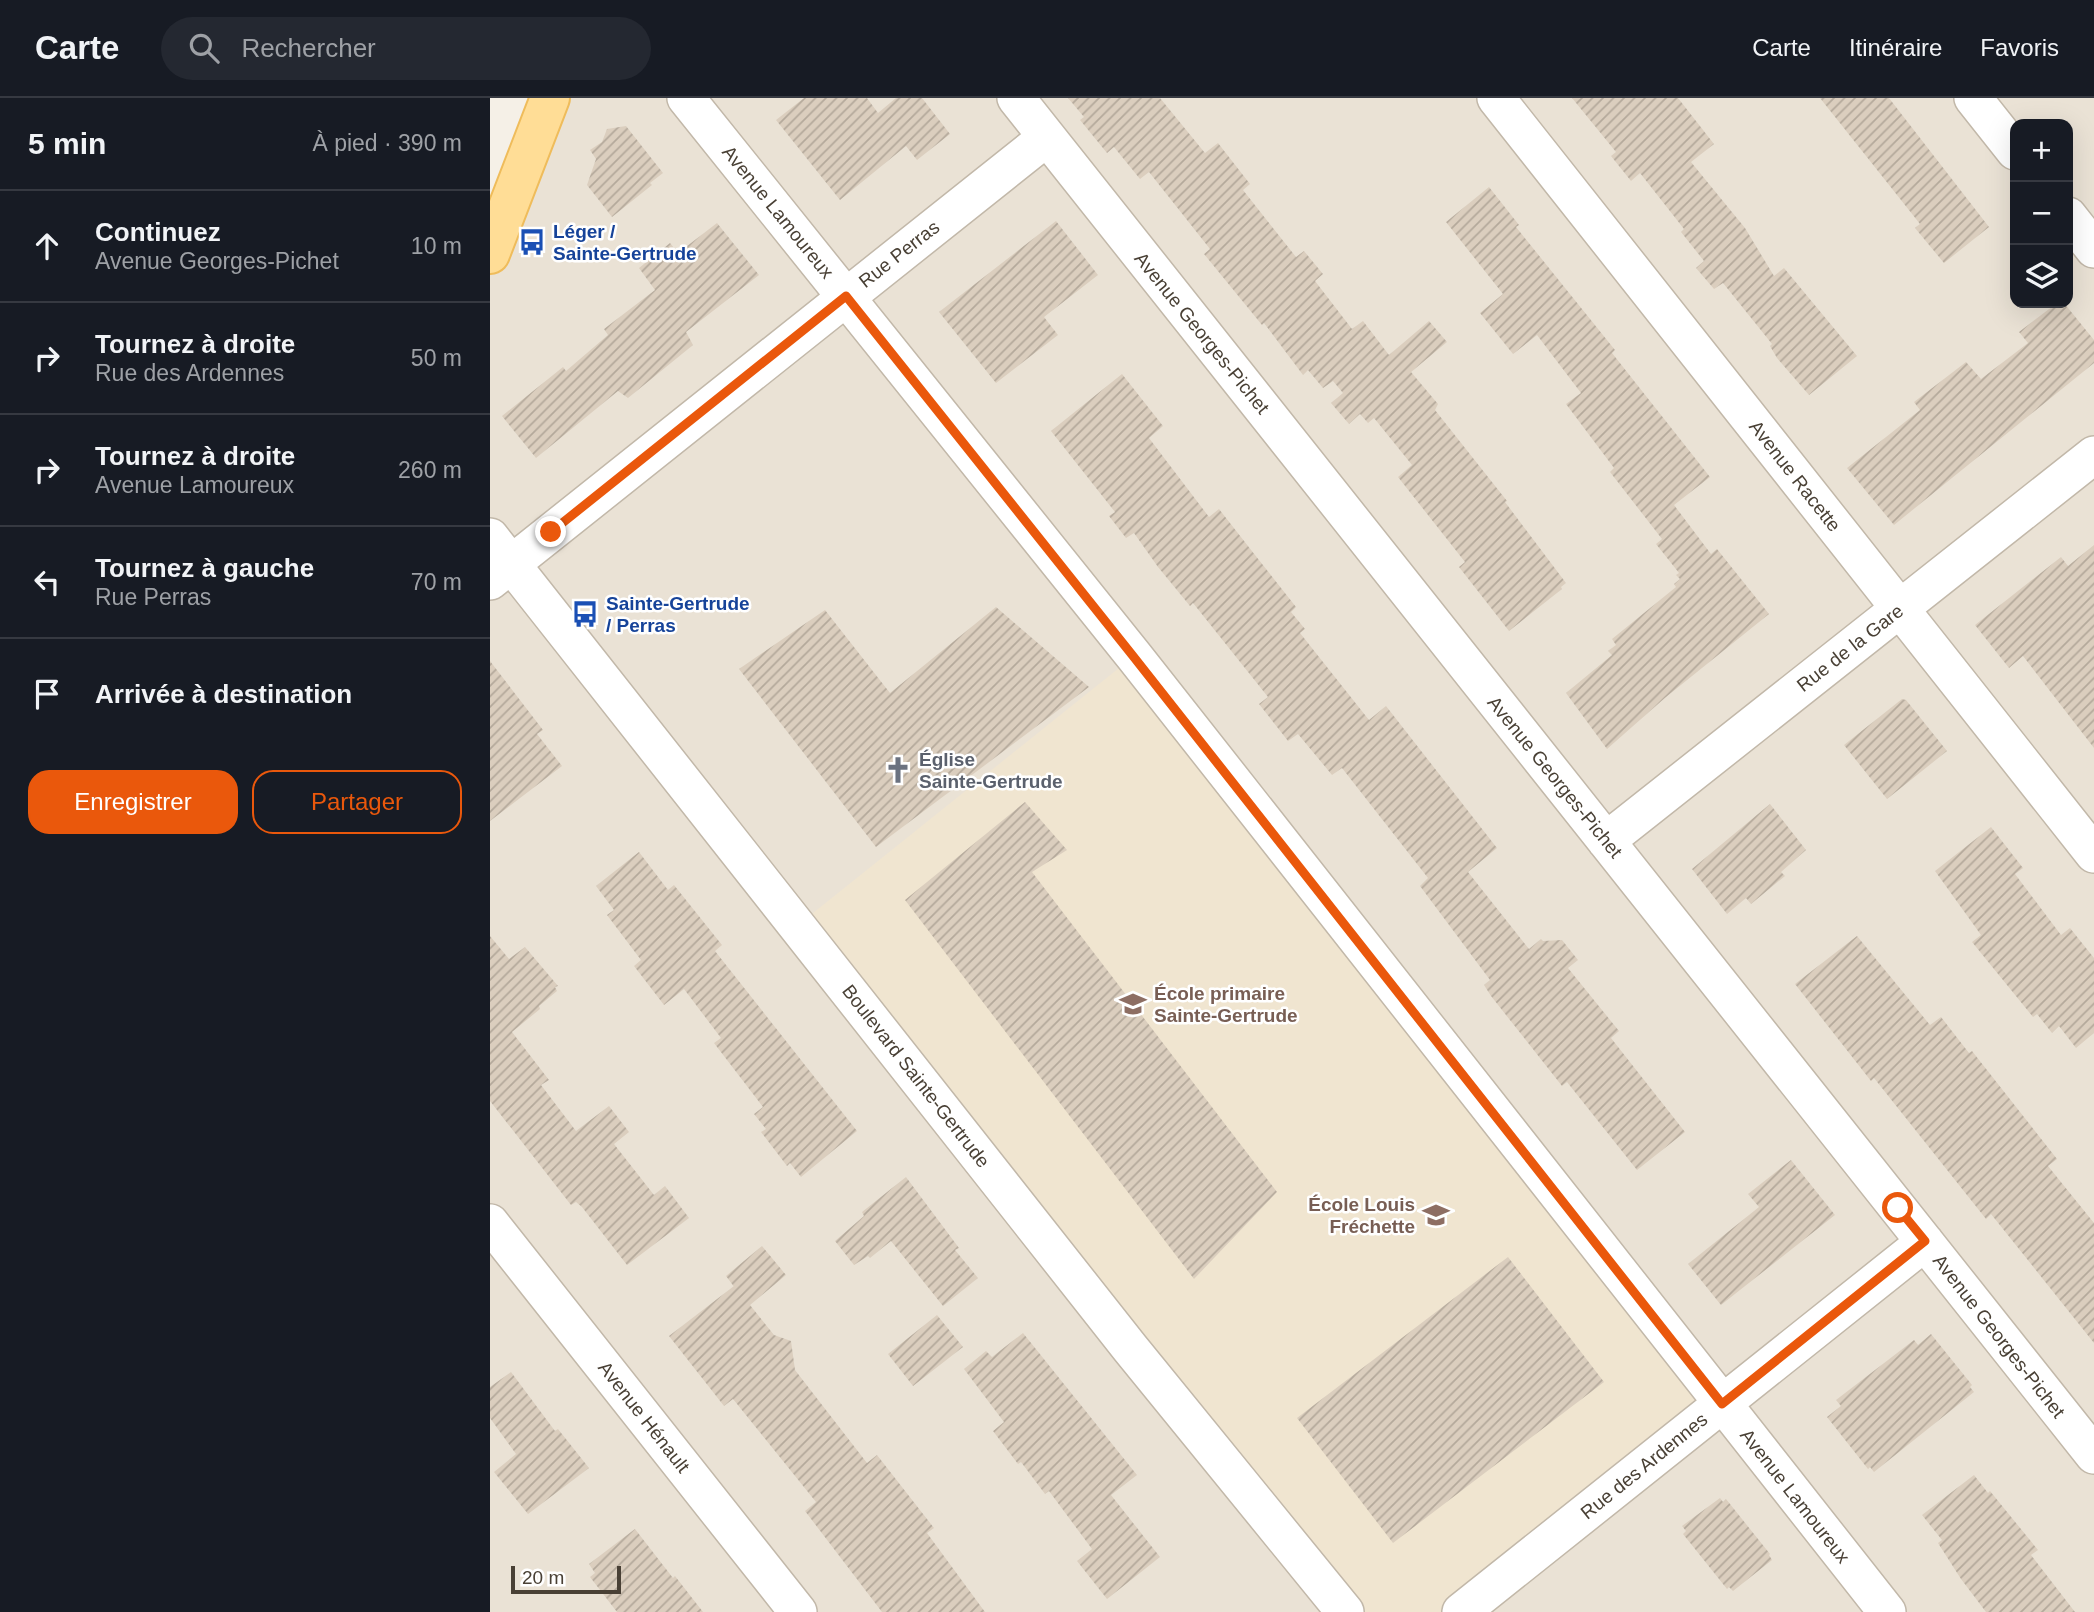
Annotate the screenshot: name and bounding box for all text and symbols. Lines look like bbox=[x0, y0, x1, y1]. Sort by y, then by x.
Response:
search box bbox=[161, 17, 651, 80]
text: Carte bbox=[35, 29, 119, 66]
icon: search bbox=[185, 29, 223, 67]
text: Rechercher bbox=[241, 33, 376, 63]
text: Carte bbox=[1752, 34, 1811, 61]
text: Itinéraire bbox=[1849, 34, 1942, 61]
text: Favoris bbox=[1980, 34, 2059, 61]
map controls bbox=[2010, 119, 2073, 308]
button: + bbox=[2010, 119, 2073, 182]
text: 5 min bbox=[28, 127, 106, 160]
text: À pied · 390 m bbox=[312, 130, 462, 156]
street label: Avenue Lamoureux bbox=[718, 141, 838, 283]
button: − bbox=[2010, 182, 2073, 245]
street label: Rue Perras bbox=[855, 216, 943, 292]
text: Continuez bbox=[95, 217, 221, 247]
place label: Léger / Sainte-Gertrude bbox=[553, 221, 697, 264]
icon: ahead bbox=[28, 227, 66, 265]
bus stop icon: Léger / Sainte-Gertrude bbox=[517, 227, 547, 257]
text: 10 m bbox=[411, 233, 462, 259]
button: layers bbox=[2010, 245, 2073, 308]
text: Avenue Georges-Pichet bbox=[95, 248, 339, 274]
street label: Avenue Georges-Pichet bbox=[1130, 248, 1274, 418]
text: Tournez à droite bbox=[95, 329, 295, 359]
icon: right bbox=[28, 339, 66, 377]
text: 50 m bbox=[411, 345, 462, 371]
text: Rue des Ardennes bbox=[95, 360, 284, 386]
street label: Avenue Racette bbox=[1745, 416, 1845, 536]
text: Tournez à droite bbox=[95, 441, 295, 471]
icon: right bbox=[28, 451, 66, 489]
text: 260 m bbox=[398, 457, 462, 483]
text: Avenue Lamoureux bbox=[95, 472, 294, 498]
route end bbox=[535, 516, 566, 547]
text: Tournez à gauche bbox=[95, 553, 314, 583]
icon: left bbox=[28, 563, 66, 601]
text: 70 m bbox=[411, 569, 462, 595]
text: Rue Perras bbox=[95, 584, 211, 610]
place label: Sainte-Gertrude / Perras bbox=[606, 593, 750, 636]
bus stop icon: Sainte-Gertrude / Perras bbox=[570, 599, 600, 629]
street label: Rue de la Gare bbox=[1793, 600, 1907, 696]
icon: arrive bbox=[28, 675, 66, 713]
text: Arrivée à destination bbox=[95, 679, 352, 709]
street label: Avenue Georges-Pichet bbox=[1483, 692, 1627, 862]
place label: Église Sainte-Gertrude bbox=[919, 749, 1063, 792]
church icon: Église Sainte-Gertrude bbox=[883, 755, 913, 785]
button: Enregistrer bbox=[28, 770, 238, 834]
button: Partager bbox=[252, 770, 462, 834]
street label: Boulevard Sainte-Gertrude bbox=[838, 980, 994, 1172]
place label: École primaire Sainte-Gertrude bbox=[1154, 983, 1298, 1026]
school or university icon: École primaire Sainte-Gertrude bbox=[1118, 989, 1148, 1019]
route start bbox=[1882, 1192, 1913, 1223]
place label: École Louis Fréchette bbox=[1308, 1194, 1415, 1237]
school or university icon: École Louis Fréchette bbox=[1421, 1200, 1451, 1230]
street label: Avenue Georges-Pichet bbox=[1929, 1250, 2070, 1422]
street label: Avenue Hénault bbox=[594, 1357, 694, 1477]
street label: Rue des Ardennes bbox=[1577, 1409, 1711, 1523]
street label: Avenue Lamoureux bbox=[1736, 1425, 1854, 1568]
scale bar bbox=[511, 1563, 621, 1595]
text: 20 m bbox=[522, 1567, 564, 1588]

